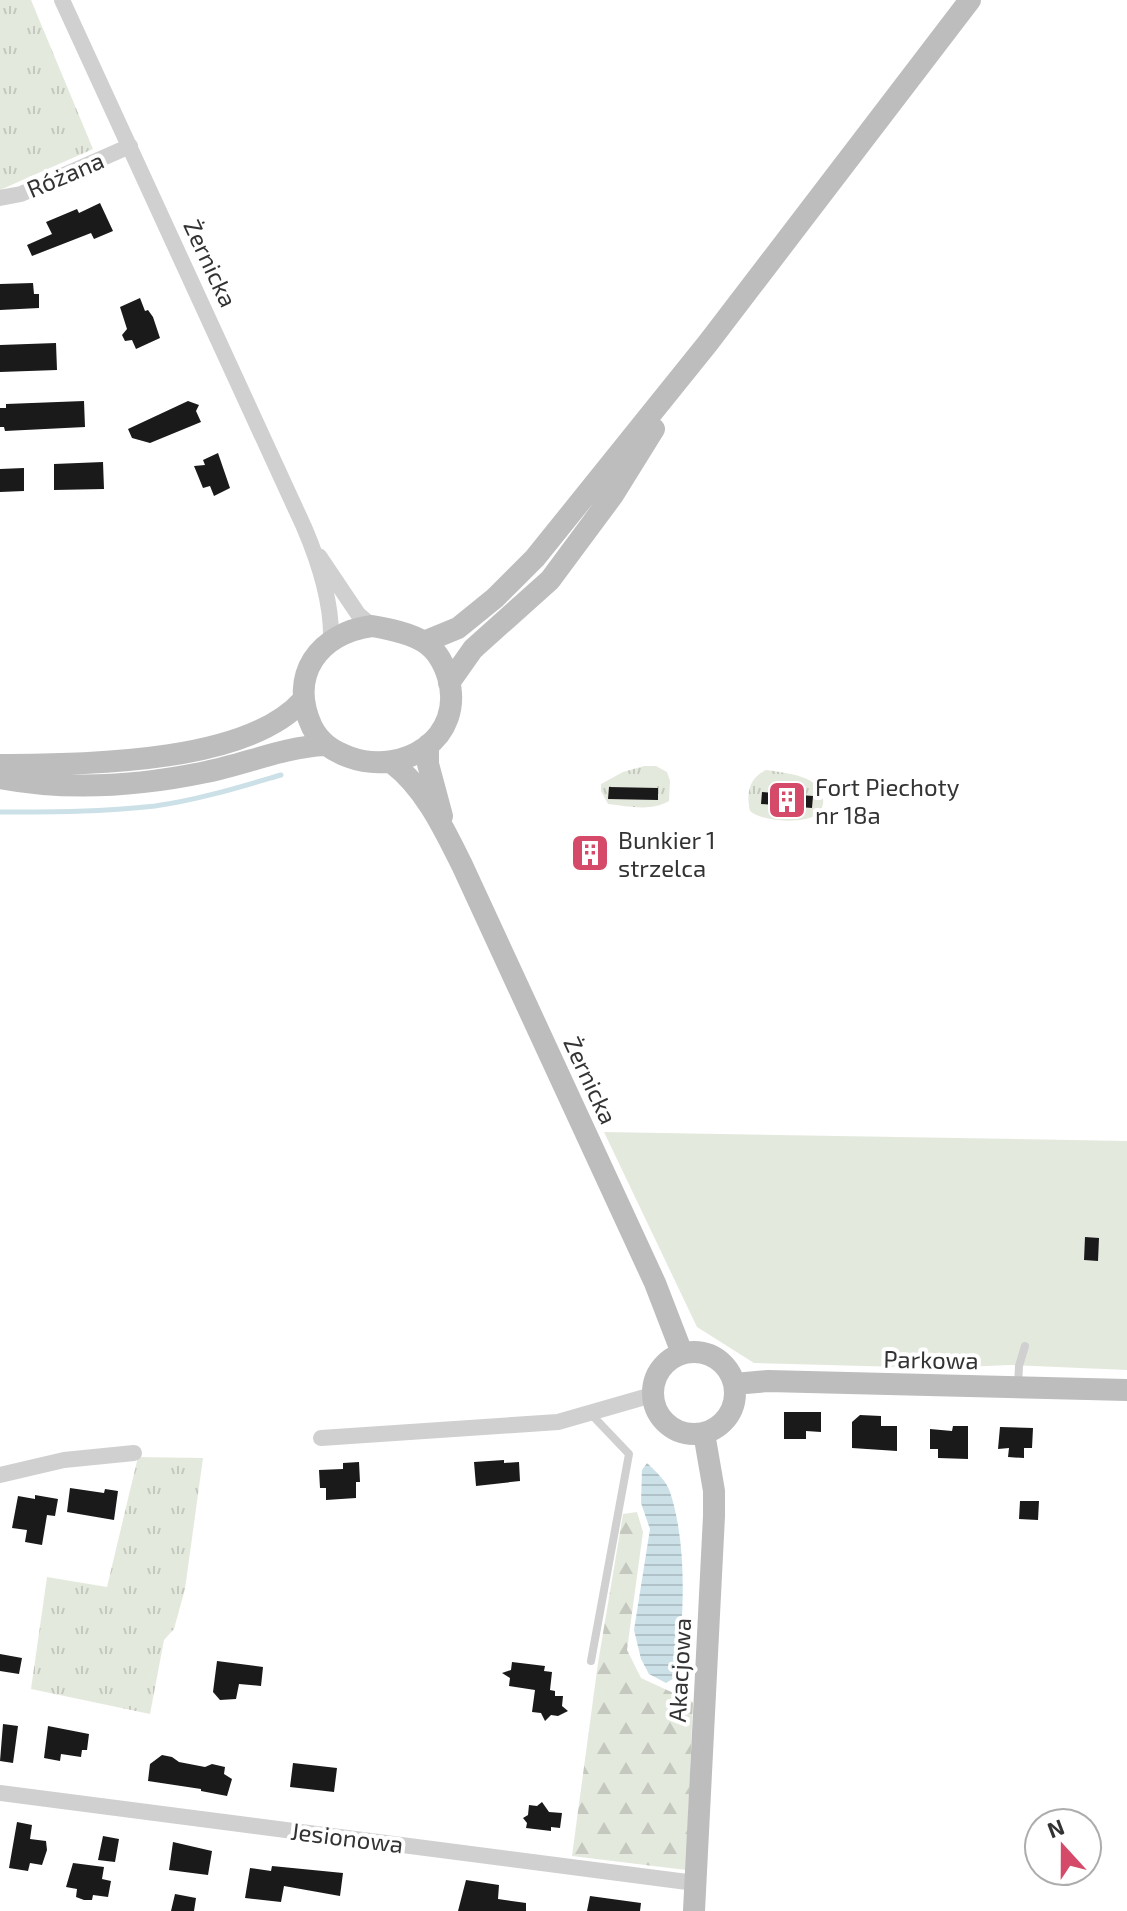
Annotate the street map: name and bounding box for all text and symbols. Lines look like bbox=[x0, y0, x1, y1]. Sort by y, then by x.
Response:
street label: Różana bbox=[22, 145, 108, 203]
street label: Żernicka bbox=[178, 215, 244, 311]
place label: Fort Piechoty nr 18a bbox=[815, 772, 960, 829]
building icon: Fort Piechoty nr 18a bbox=[766, 779, 808, 821]
place label: Bunkier 1 strzelca bbox=[618, 825, 716, 882]
building icon: Bunkier 1 strzelca bbox=[569, 832, 611, 874]
street label: Żernicka bbox=[558, 1032, 624, 1128]
street label: Parkowa bbox=[883, 1344, 979, 1374]
street label: Akacjowa bbox=[662, 1617, 696, 1723]
north arrow bbox=[1023, 1807, 1103, 1887]
text: N bbox=[1043, 1812, 1068, 1842]
street label: Jesionowa bbox=[289, 1816, 405, 1858]

